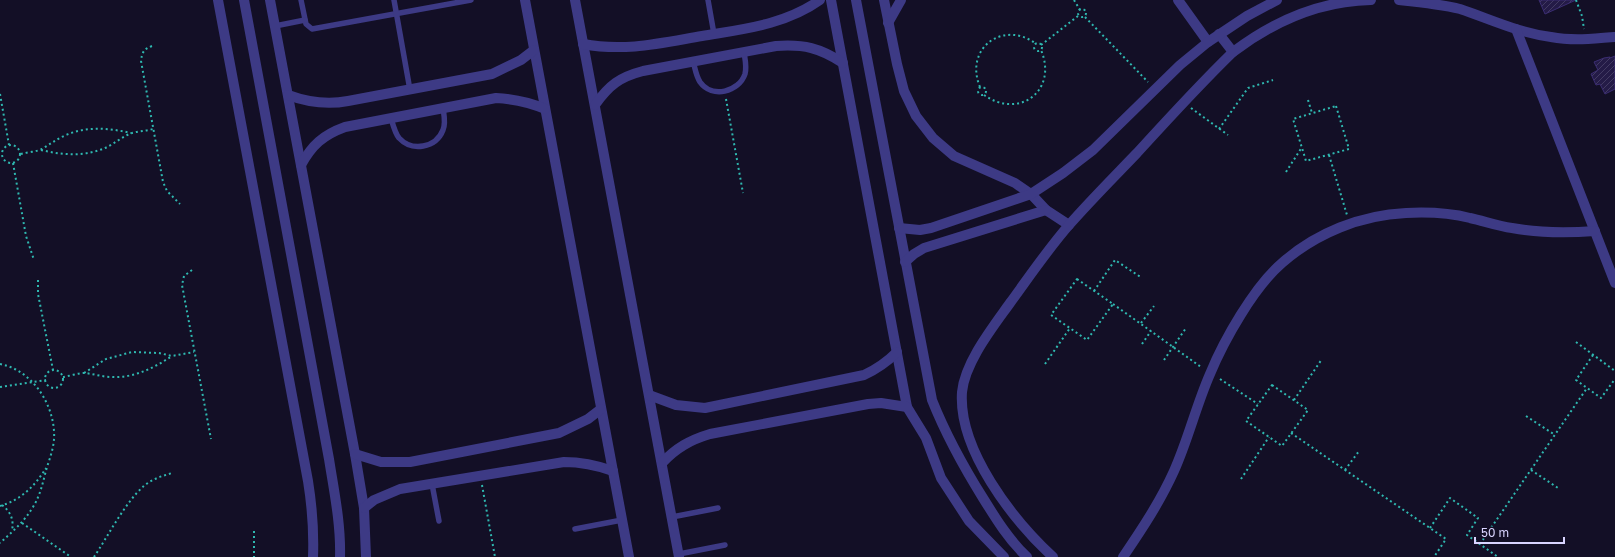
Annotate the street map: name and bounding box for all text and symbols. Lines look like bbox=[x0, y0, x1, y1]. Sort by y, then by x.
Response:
scale bar bbox=[1475, 519, 1564, 545]
text: 50 m bbox=[1481, 525, 1509, 540]

